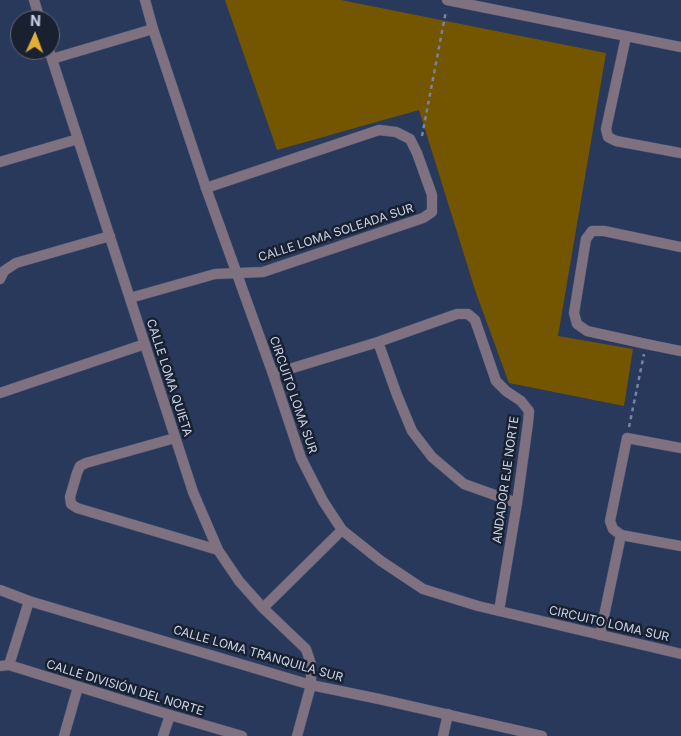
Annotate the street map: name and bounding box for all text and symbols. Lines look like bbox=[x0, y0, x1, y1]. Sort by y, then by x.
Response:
north arrow bbox=[10, 10, 60, 60]
text: N bbox=[30, 12, 41, 29]
street label: CALLE LOMA SOLEADA SUR bbox=[257, 201, 415, 265]
street label: CALLE LOMA QUIETA bbox=[143, 317, 195, 439]
street label: CIRCUITO LOMA SUR bbox=[266, 334, 320, 456]
street label: ANDADOR EJE NORTE bbox=[490, 415, 522, 545]
street label: CIRCUITO LOMA SUR bbox=[547, 603, 671, 645]
street label: CALLE LOMA TRANQUILA SUR bbox=[171, 623, 345, 685]
street label: CALLE DIVISIÓN DEL NORTE bbox=[45, 657, 205, 719]

